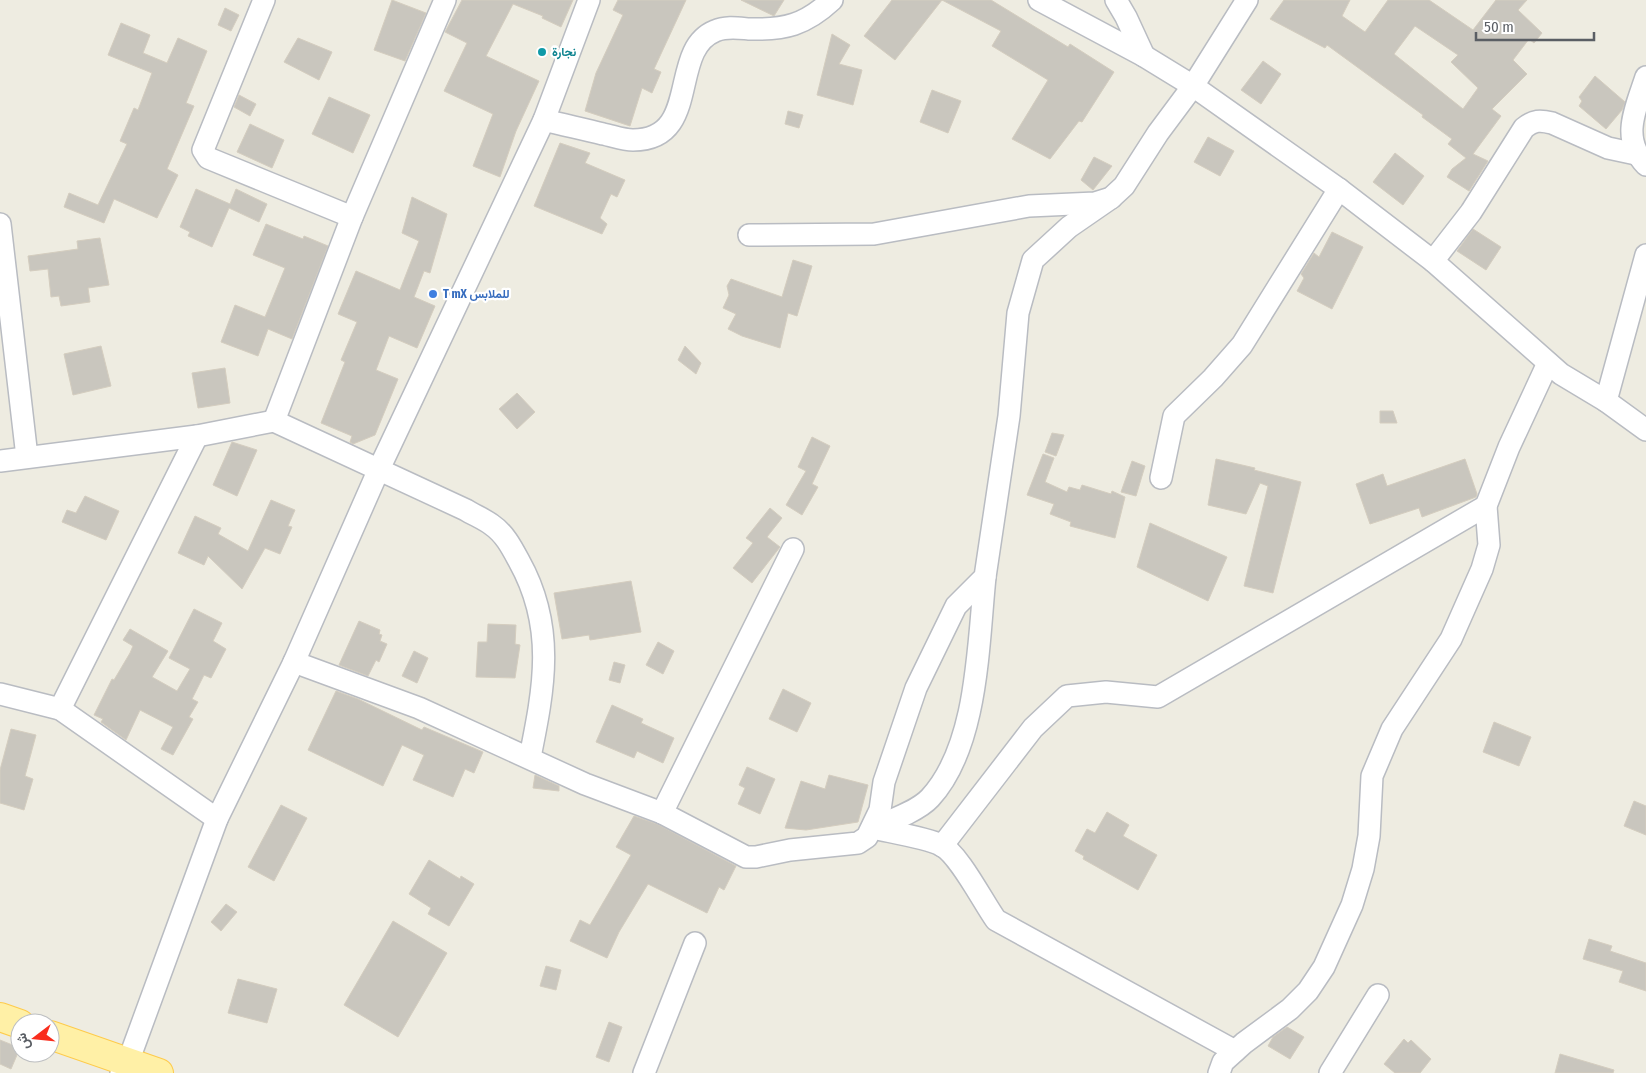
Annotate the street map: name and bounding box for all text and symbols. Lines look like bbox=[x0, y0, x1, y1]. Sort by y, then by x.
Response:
scale bar bbox=[1476, 10, 1594, 42]
text: 50 m bbox=[1484, 18, 1514, 36]
place label: نجارة bbox=[552, 45, 577, 60]
marker: نجارة bbox=[536, 46, 548, 58]
place label: T mX للملابس bbox=[443, 287, 510, 301]
marker: T mX للملابس bbox=[427, 288, 439, 300]
north arrow bbox=[10, 1013, 60, 1063]
text: ش bbox=[12, 1031, 33, 1052]

